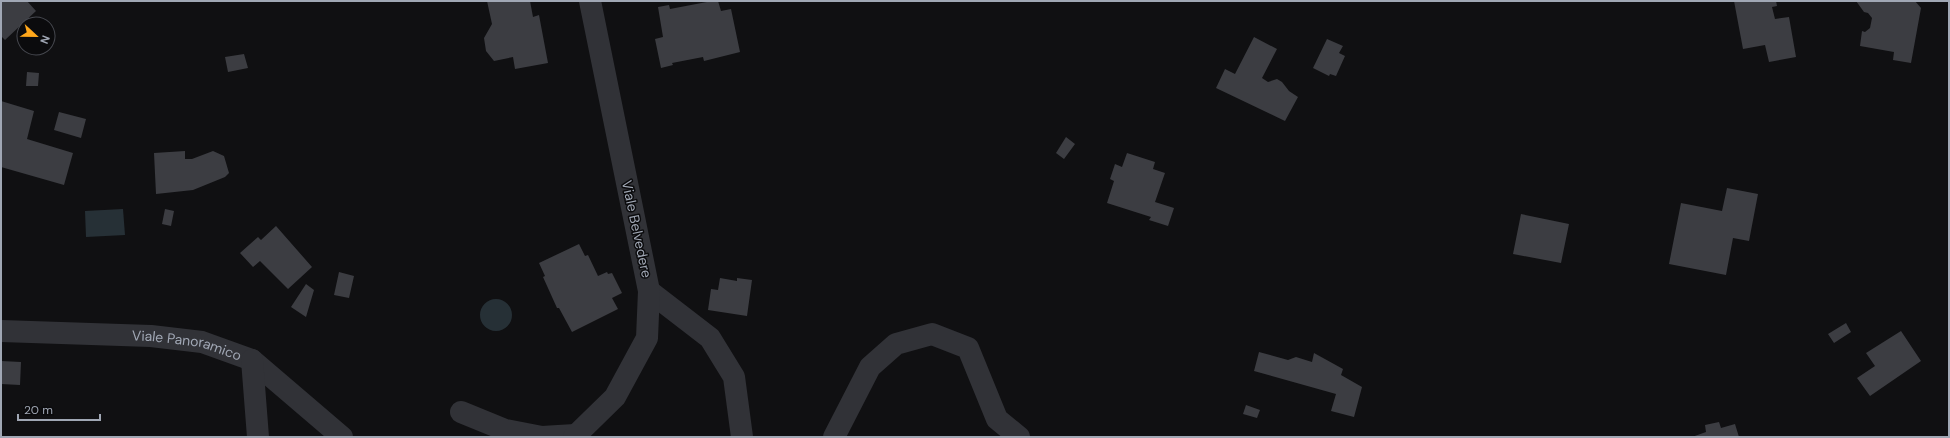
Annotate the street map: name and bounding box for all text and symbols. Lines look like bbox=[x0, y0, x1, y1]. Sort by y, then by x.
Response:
north arrow bbox=[16, 16, 56, 56]
text: N bbox=[37, 33, 53, 46]
street label: Viale Belvedere bbox=[618, 179, 656, 279]
street label: Viale Panoramico bbox=[132, 326, 244, 365]
scale bar bbox=[18, 396, 100, 422]
text: 20 m bbox=[24, 402, 53, 418]

